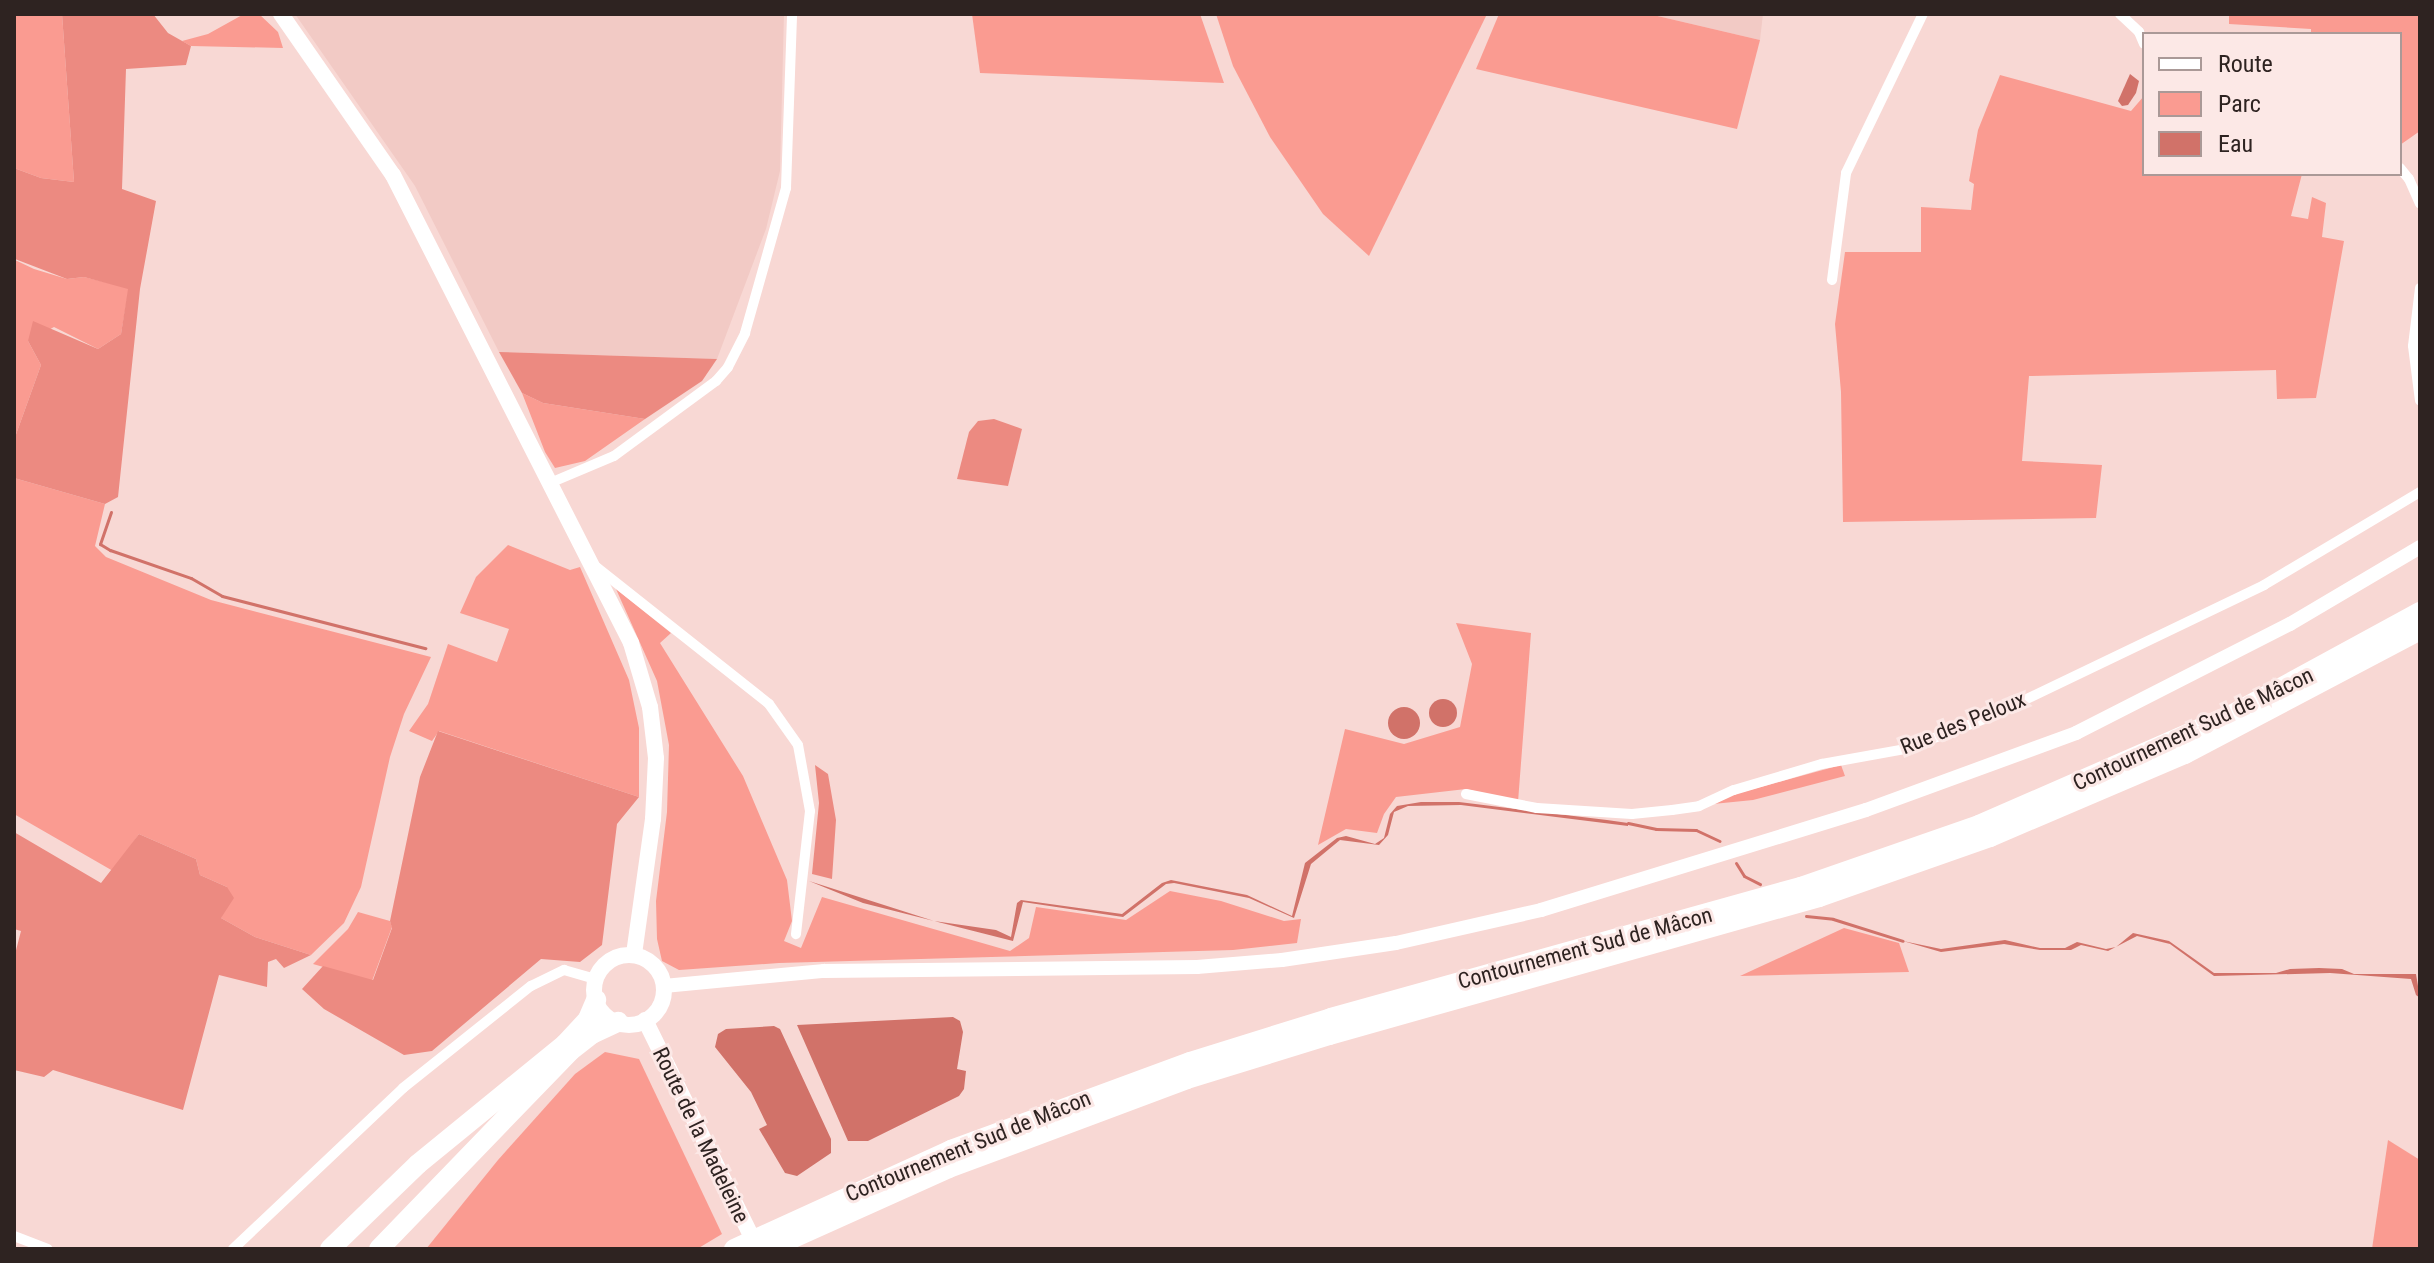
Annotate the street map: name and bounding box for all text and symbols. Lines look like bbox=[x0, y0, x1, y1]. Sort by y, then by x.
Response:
legend bbox=[2142, 32, 2402, 176]
text: Route bbox=[2218, 50, 2273, 78]
text: Parc bbox=[2218, 90, 2261, 118]
text: Eau bbox=[2218, 130, 2253, 158]
street label: Contournement Sud de Mâcon bbox=[2069, 662, 2317, 796]
street label: Rue des Peloux bbox=[1897, 686, 2029, 760]
street label: Contournement Sud de Mâcon bbox=[1455, 901, 1715, 995]
street label: Route de la Madeleine bbox=[647, 1043, 755, 1227]
street label: Contournement Sud de Mâcon bbox=[841, 1085, 1095, 1207]

